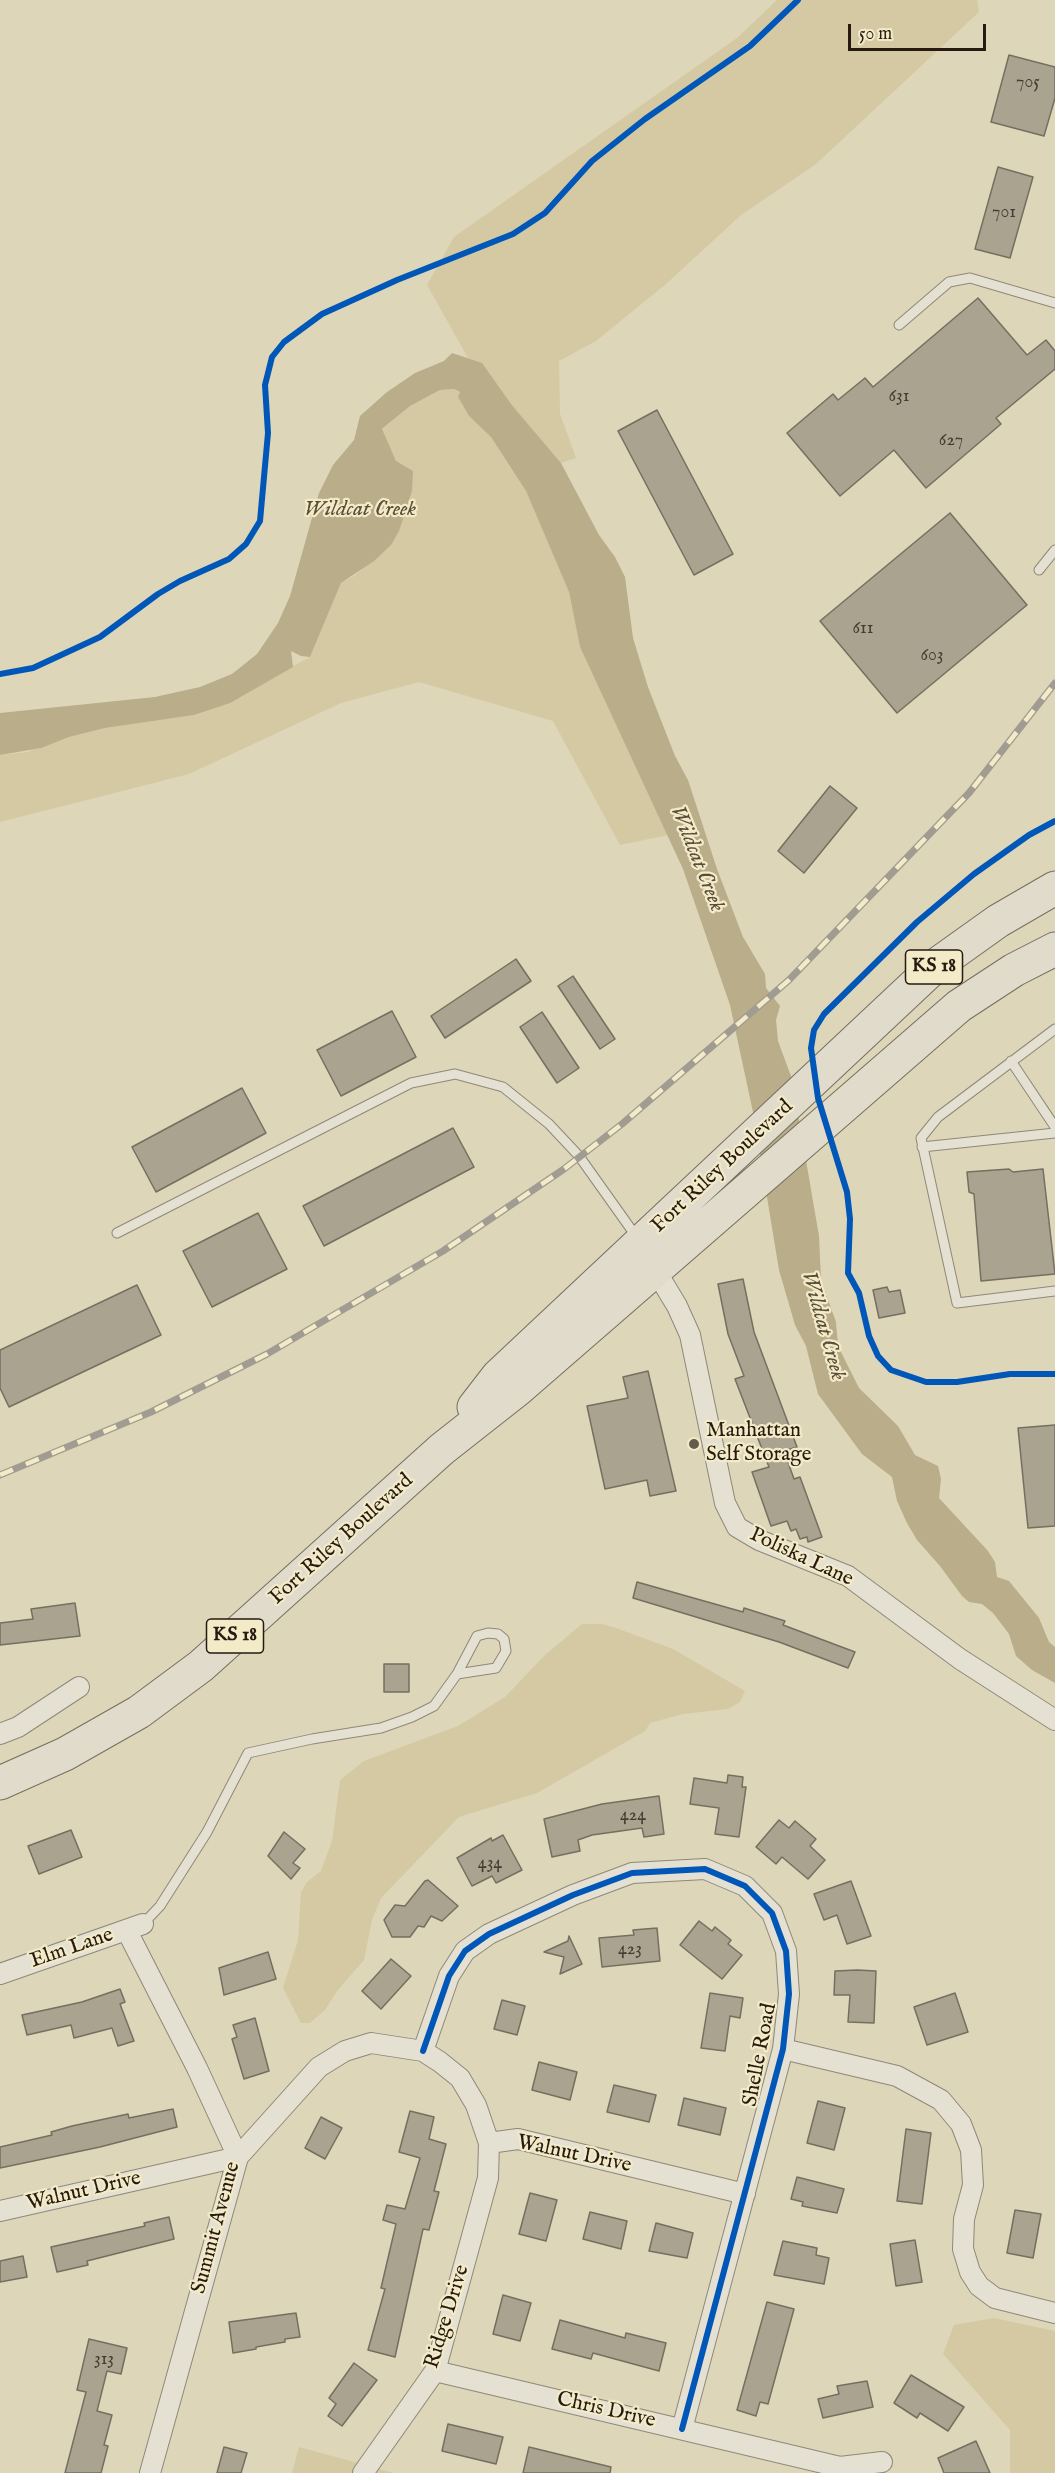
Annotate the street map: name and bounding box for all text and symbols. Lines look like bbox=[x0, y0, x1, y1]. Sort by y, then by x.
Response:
scale bar bbox=[851, 12, 989, 50]
text: 50 m bbox=[859, 23, 892, 46]
house number: 705 bbox=[1016, 72, 1040, 94]
house number: 701 bbox=[992, 202, 1016, 224]
house number: 631 bbox=[888, 386, 910, 408]
house number: 627 bbox=[939, 430, 963, 452]
water label: Wildcat Creek bbox=[304, 497, 416, 523]
house number: 611 bbox=[853, 618, 873, 640]
house number: 603 bbox=[920, 645, 944, 667]
water label: Wildcat Creek bbox=[663, 802, 729, 916]
road number: KS 18 bbox=[906, 950, 962, 984]
street label: Fort Riley Boulevard bbox=[647, 1095, 799, 1239]
water label: Wildcat Creek bbox=[794, 1268, 850, 1384]
place label: Manhattan Self Storage bbox=[706, 1419, 811, 1469]
marker: Manhattan Self Storage bbox=[687, 1437, 701, 1451]
street label: Fort Riley Boulevard bbox=[265, 1469, 419, 1611]
street label: Poliska Lane bbox=[745, 1523, 857, 1593]
road number: KS 18 bbox=[206, 1619, 264, 1653]
house number: 424 bbox=[620, 1805, 646, 1827]
house number: 434 bbox=[478, 1853, 502, 1875]
street label: Elm Lane bbox=[27, 1923, 117, 1975]
house number: 423 bbox=[618, 1939, 642, 1961]
street label: Shelle Road bbox=[739, 2001, 783, 2109]
street label: Walnut Drive bbox=[515, 2131, 633, 2179]
street label: Summit Avenue bbox=[187, 2159, 247, 2297]
street label: Walnut Drive bbox=[25, 2167, 143, 2217]
street label: Ridge Drive bbox=[420, 2262, 476, 2372]
house number: 313 bbox=[94, 2349, 114, 2371]
street label: Chris Drive bbox=[554, 2387, 658, 2435]

